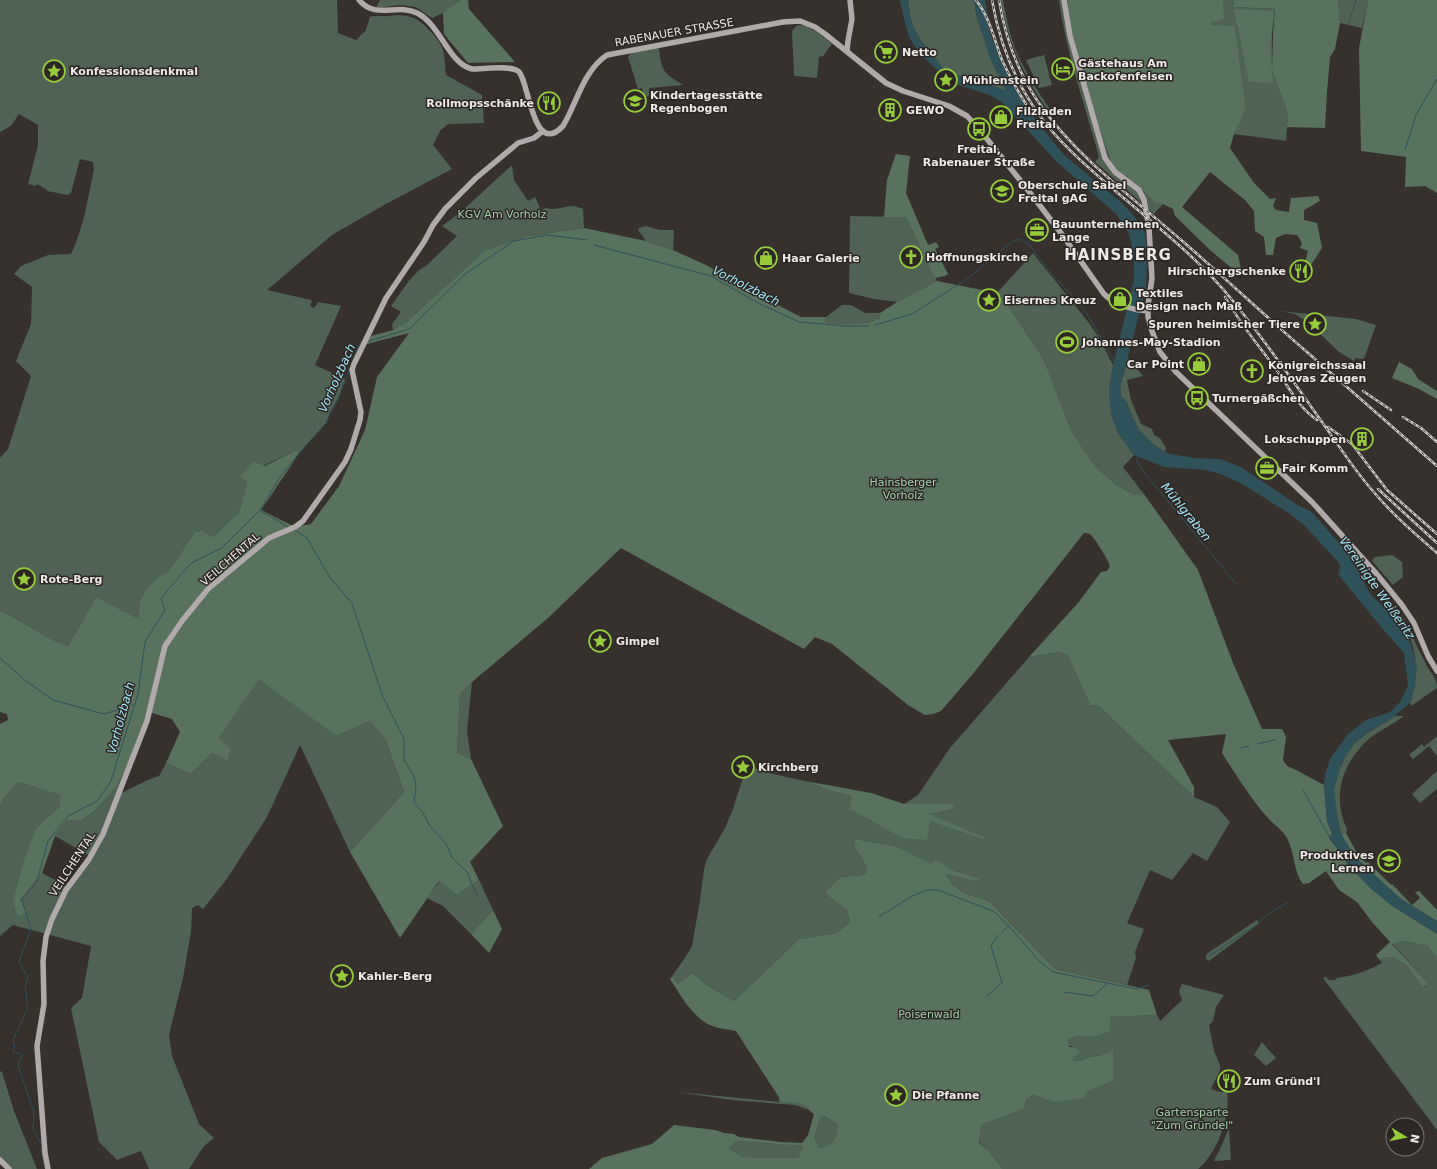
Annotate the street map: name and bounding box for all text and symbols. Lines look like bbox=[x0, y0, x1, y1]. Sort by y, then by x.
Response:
street label: RABENAUER STRASSE bbox=[614, 16, 735, 49]
supermarket icon: Netto bbox=[873, 39, 899, 65]
place label: Netto bbox=[902, 46, 937, 59]
hotel icon: Gästehaus Am Backofenfelsen bbox=[1050, 56, 1076, 82]
place label: Gästehaus Am Backofenfelsen bbox=[1078, 57, 1173, 83]
place icon: Konfessionsdenkmal bbox=[41, 58, 67, 84]
place label: Konfessionsdenkmal bbox=[70, 65, 198, 78]
place icon: Mühlenstein bbox=[933, 67, 959, 93]
place label: Mühlenstein bbox=[962, 74, 1039, 87]
school or university icon: Kindertagesstätte Regenbogen bbox=[622, 88, 648, 114]
place label: Kindertagesstätte Regenbogen bbox=[650, 89, 763, 115]
restaurant icon: Rollmopsschänke bbox=[536, 90, 562, 116]
place label: Rollmopsschänke bbox=[426, 97, 534, 110]
building icon: GEWO bbox=[877, 97, 903, 123]
place label: GEWO bbox=[906, 104, 944, 117]
shop icon: Filzladen Freital bbox=[988, 104, 1014, 130]
place label: Filzladen Freital bbox=[1016, 105, 1072, 131]
bus stop icon: Freital, Rabenauer Straße bbox=[966, 116, 992, 142]
place label: Freital, Rabenauer Straße bbox=[923, 143, 1035, 169]
school or university icon: Oberschule Sabel Freital gAG bbox=[989, 178, 1015, 204]
place label: Oberschule Sabel Freital gAG bbox=[1018, 179, 1126, 205]
park label: KGV Am Vorholz bbox=[458, 208, 547, 221]
office icon: Bauunternehmen Lange bbox=[1024, 217, 1050, 243]
place label: Bauunternehmen Lange bbox=[1052, 218, 1159, 244]
church icon: Hoffnungskirche bbox=[898, 244, 924, 270]
shop icon: Haar Galerie bbox=[753, 245, 779, 271]
district label: HAINSBERG bbox=[1064, 246, 1172, 264]
place label: Hoffnungskirche bbox=[926, 251, 1028, 264]
place label: Haar Galerie bbox=[782, 252, 860, 265]
restaurant icon: Hirschbergschenke bbox=[1288, 258, 1314, 284]
water label: Vorholzbach bbox=[710, 263, 782, 309]
place label: Hirschbergschenke bbox=[1167, 265, 1286, 278]
shop icon: Textiles Design nach Maß bbox=[1107, 286, 1133, 312]
place icon: Eisernes Kreuz bbox=[976, 287, 1002, 313]
place label: Textiles Design nach Maß bbox=[1136, 287, 1242, 313]
place label: Eisernes Kreuz bbox=[1004, 294, 1096, 307]
place icon: Spuren heimischer Tiere bbox=[1302, 311, 1328, 337]
place label: Spuren heimischer Tiere bbox=[1148, 318, 1300, 331]
sports icon: Johannes-May-Stadion bbox=[1054, 329, 1080, 355]
place label: Johannes-May-Stadion bbox=[1081, 336, 1221, 349]
water label: Vorholzbach bbox=[316, 342, 358, 414]
shop icon: Car Point bbox=[1186, 351, 1212, 377]
place label: Car Point bbox=[1127, 358, 1184, 371]
church icon: Königreichssaal Jehovas Zeugen bbox=[1239, 358, 1265, 384]
place label: Königreichssaal Jehovas Zeugen bbox=[1267, 359, 1366, 385]
bus stop icon: Turnergäßchen bbox=[1184, 385, 1210, 411]
place label: Turnergäßchen bbox=[1212, 392, 1305, 405]
building icon: Lokschuppen bbox=[1349, 426, 1375, 452]
place label: Lokschuppen bbox=[1264, 433, 1346, 446]
office icon: Fair Komm bbox=[1254, 455, 1280, 481]
place label: Fair Komm bbox=[1282, 462, 1348, 475]
park label: Hainsberger Vorholz bbox=[869, 476, 937, 502]
water label: Mühlgraben bbox=[1158, 480, 1214, 544]
street label: VEILCHENTAL bbox=[198, 529, 263, 589]
water label: Vereinigte Weißeritz bbox=[1336, 534, 1418, 642]
place icon: Rote-Berg bbox=[11, 566, 37, 592]
place label: Rote-Berg bbox=[40, 573, 102, 586]
place icon: Gimpel bbox=[587, 628, 613, 654]
place label: Gimpel bbox=[616, 635, 659, 648]
water label: Vorholzbach bbox=[105, 681, 137, 755]
place icon: Kirchberg bbox=[730, 754, 756, 780]
place label: Kirchberg bbox=[758, 761, 819, 774]
street label: VEILCHENTAL bbox=[47, 829, 99, 899]
school or university icon: Produktives Lernen bbox=[1376, 848, 1402, 874]
place label: Produktives Lernen bbox=[1300, 849, 1374, 875]
place icon: Kahler-Berg bbox=[329, 963, 355, 989]
place label: Kahler-Berg bbox=[358, 970, 432, 983]
park label: Poisenwald bbox=[898, 1008, 960, 1021]
restaurant icon: Zum Gründ'l bbox=[1216, 1068, 1242, 1094]
place label: Zum Gründ'l bbox=[1244, 1075, 1320, 1088]
place icon: Die Pfanne bbox=[883, 1082, 909, 1108]
place label: Die Pfanne bbox=[912, 1089, 980, 1102]
park label: Gartensparte "Zum Gründel" bbox=[1151, 1106, 1233, 1132]
north arrow bbox=[1385, 1117, 1425, 1157]
text: N bbox=[1407, 1133, 1422, 1144]

